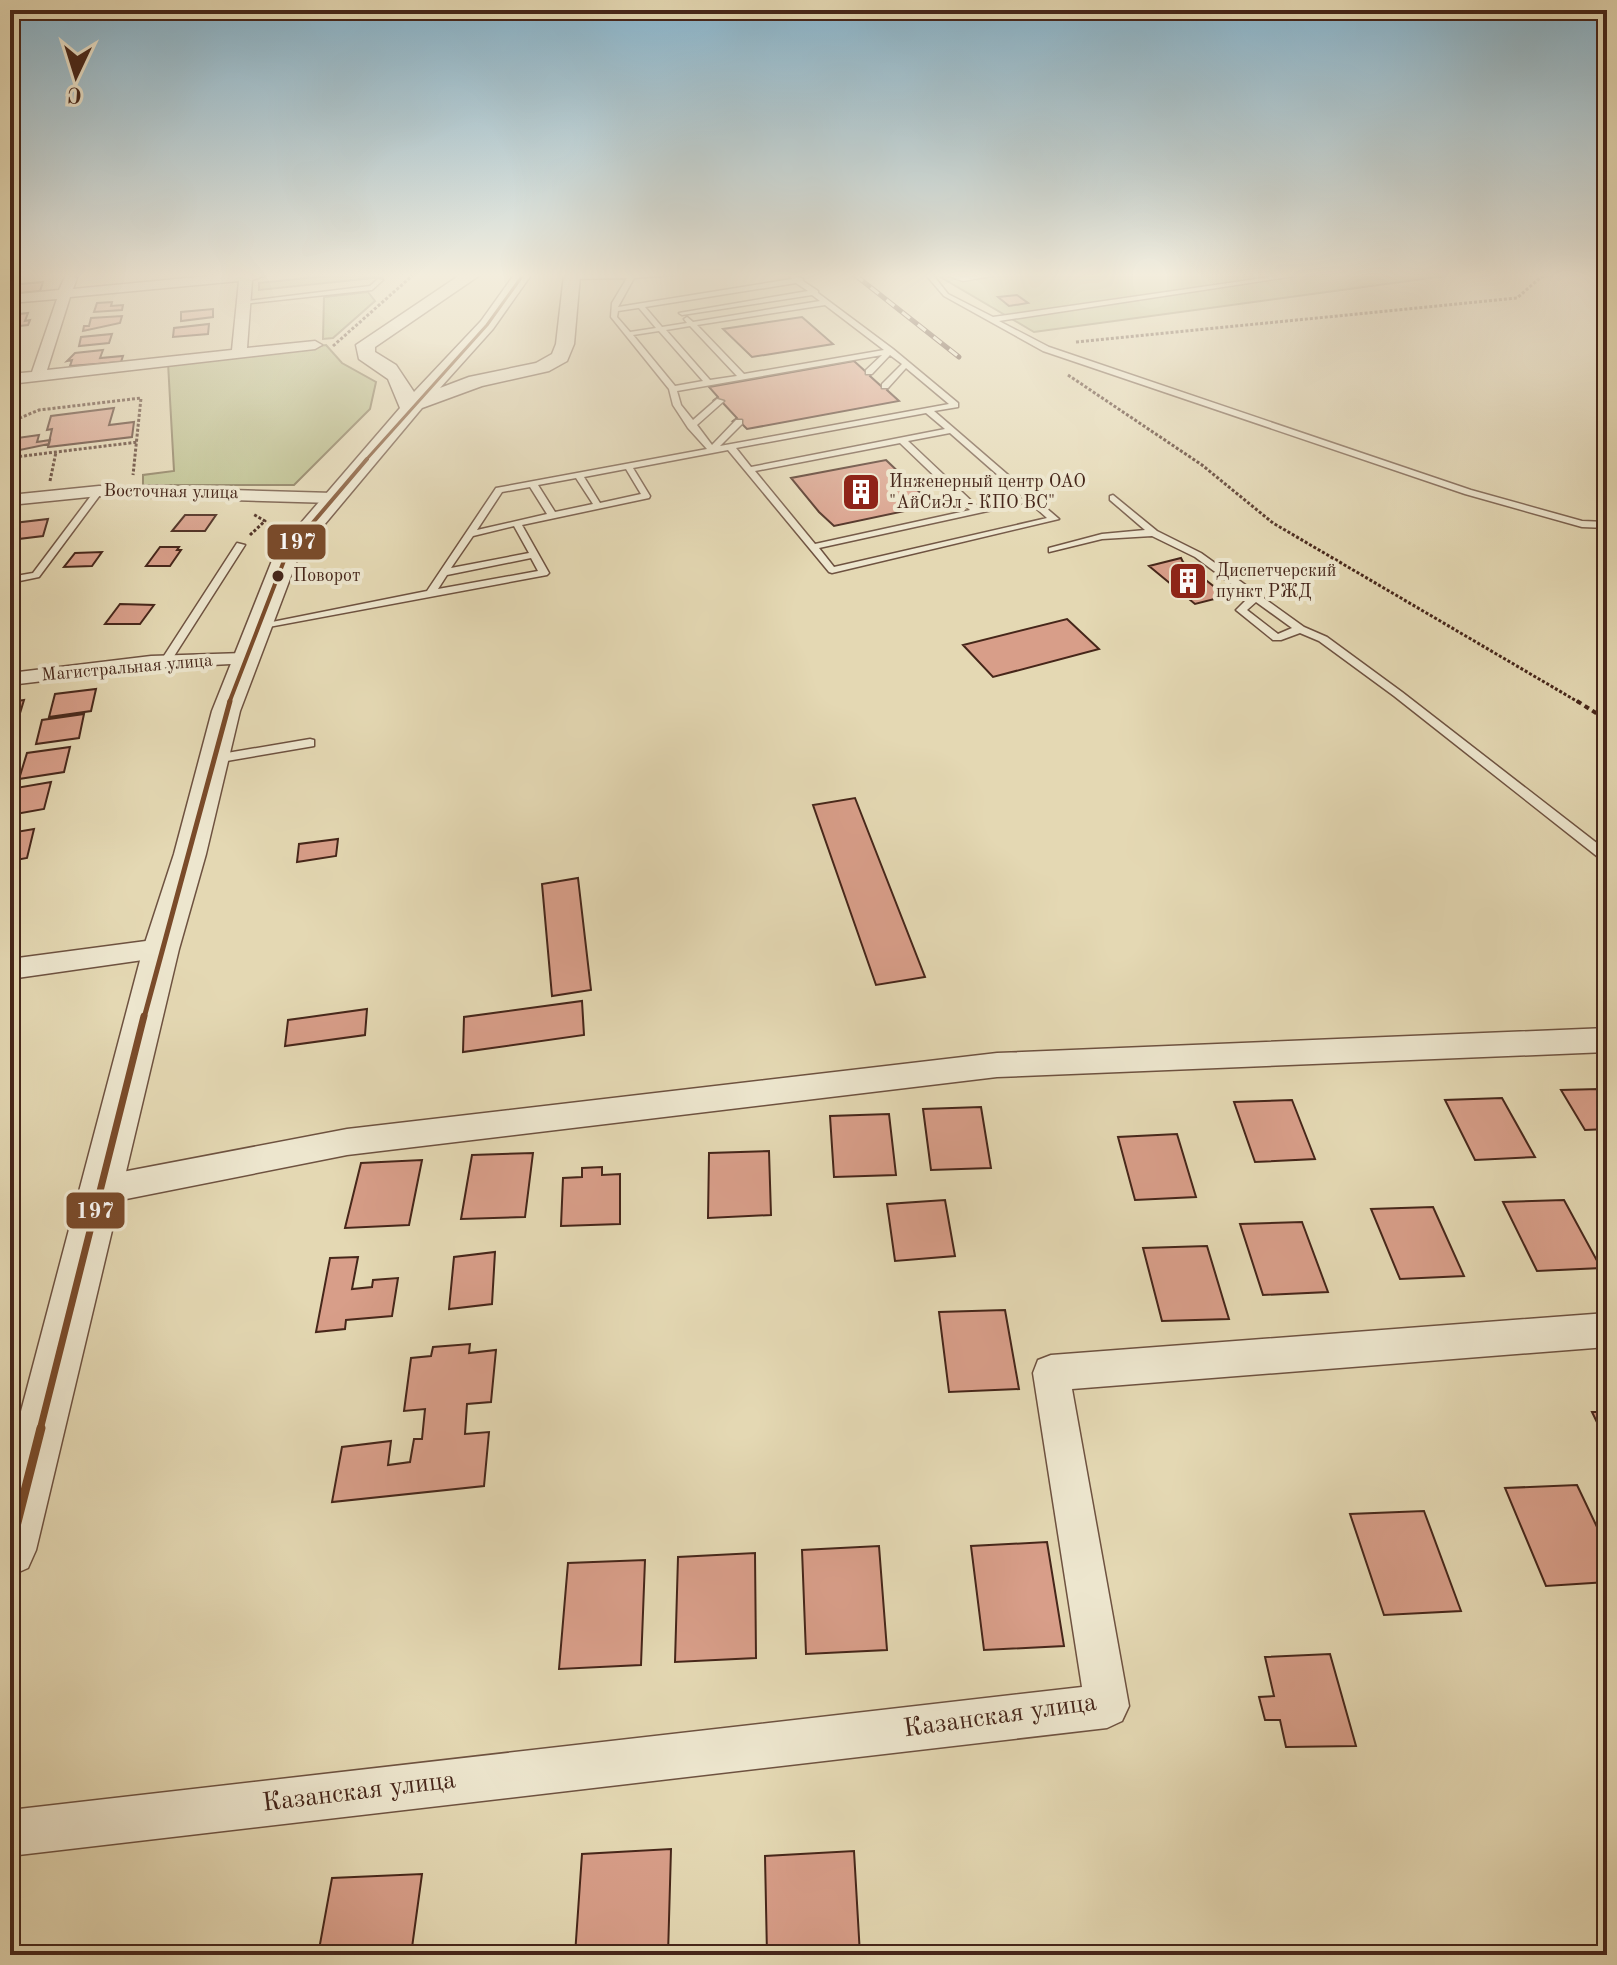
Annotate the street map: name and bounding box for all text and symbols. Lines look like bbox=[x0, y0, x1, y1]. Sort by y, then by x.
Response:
north arrow bbox=[36, 36, 116, 116]
text: С bbox=[67, 82, 83, 105]
building icon: Инженерный центр ОАО "АйСиЭл - КПО ВС" bbox=[840, 471, 882, 513]
place label: Инженерный центр ОАО "АйСиЭл - КПО ВС" bbox=[889, 473, 1086, 512]
street label: Восточная улица bbox=[103, 482, 239, 502]
line badge: 197 bbox=[266, 523, 327, 561]
text: 197 bbox=[278, 532, 316, 554]
building icon: Диспетчерский пункт РЖД bbox=[1167, 560, 1209, 602]
place label: Диспетчерский пункт РЖД bbox=[1216, 562, 1336, 601]
place label: Поворот bbox=[293, 567, 360, 585]
marker: Поворот bbox=[270, 568, 286, 584]
street label: Магистральная улица bbox=[41, 652, 213, 684]
line badge: 197 bbox=[65, 1191, 126, 1230]
text: 197 bbox=[76, 1201, 114, 1223]
street label: Казанская улица bbox=[902, 1690, 1098, 1742]
street label: Казанская улица bbox=[261, 1767, 457, 1817]

